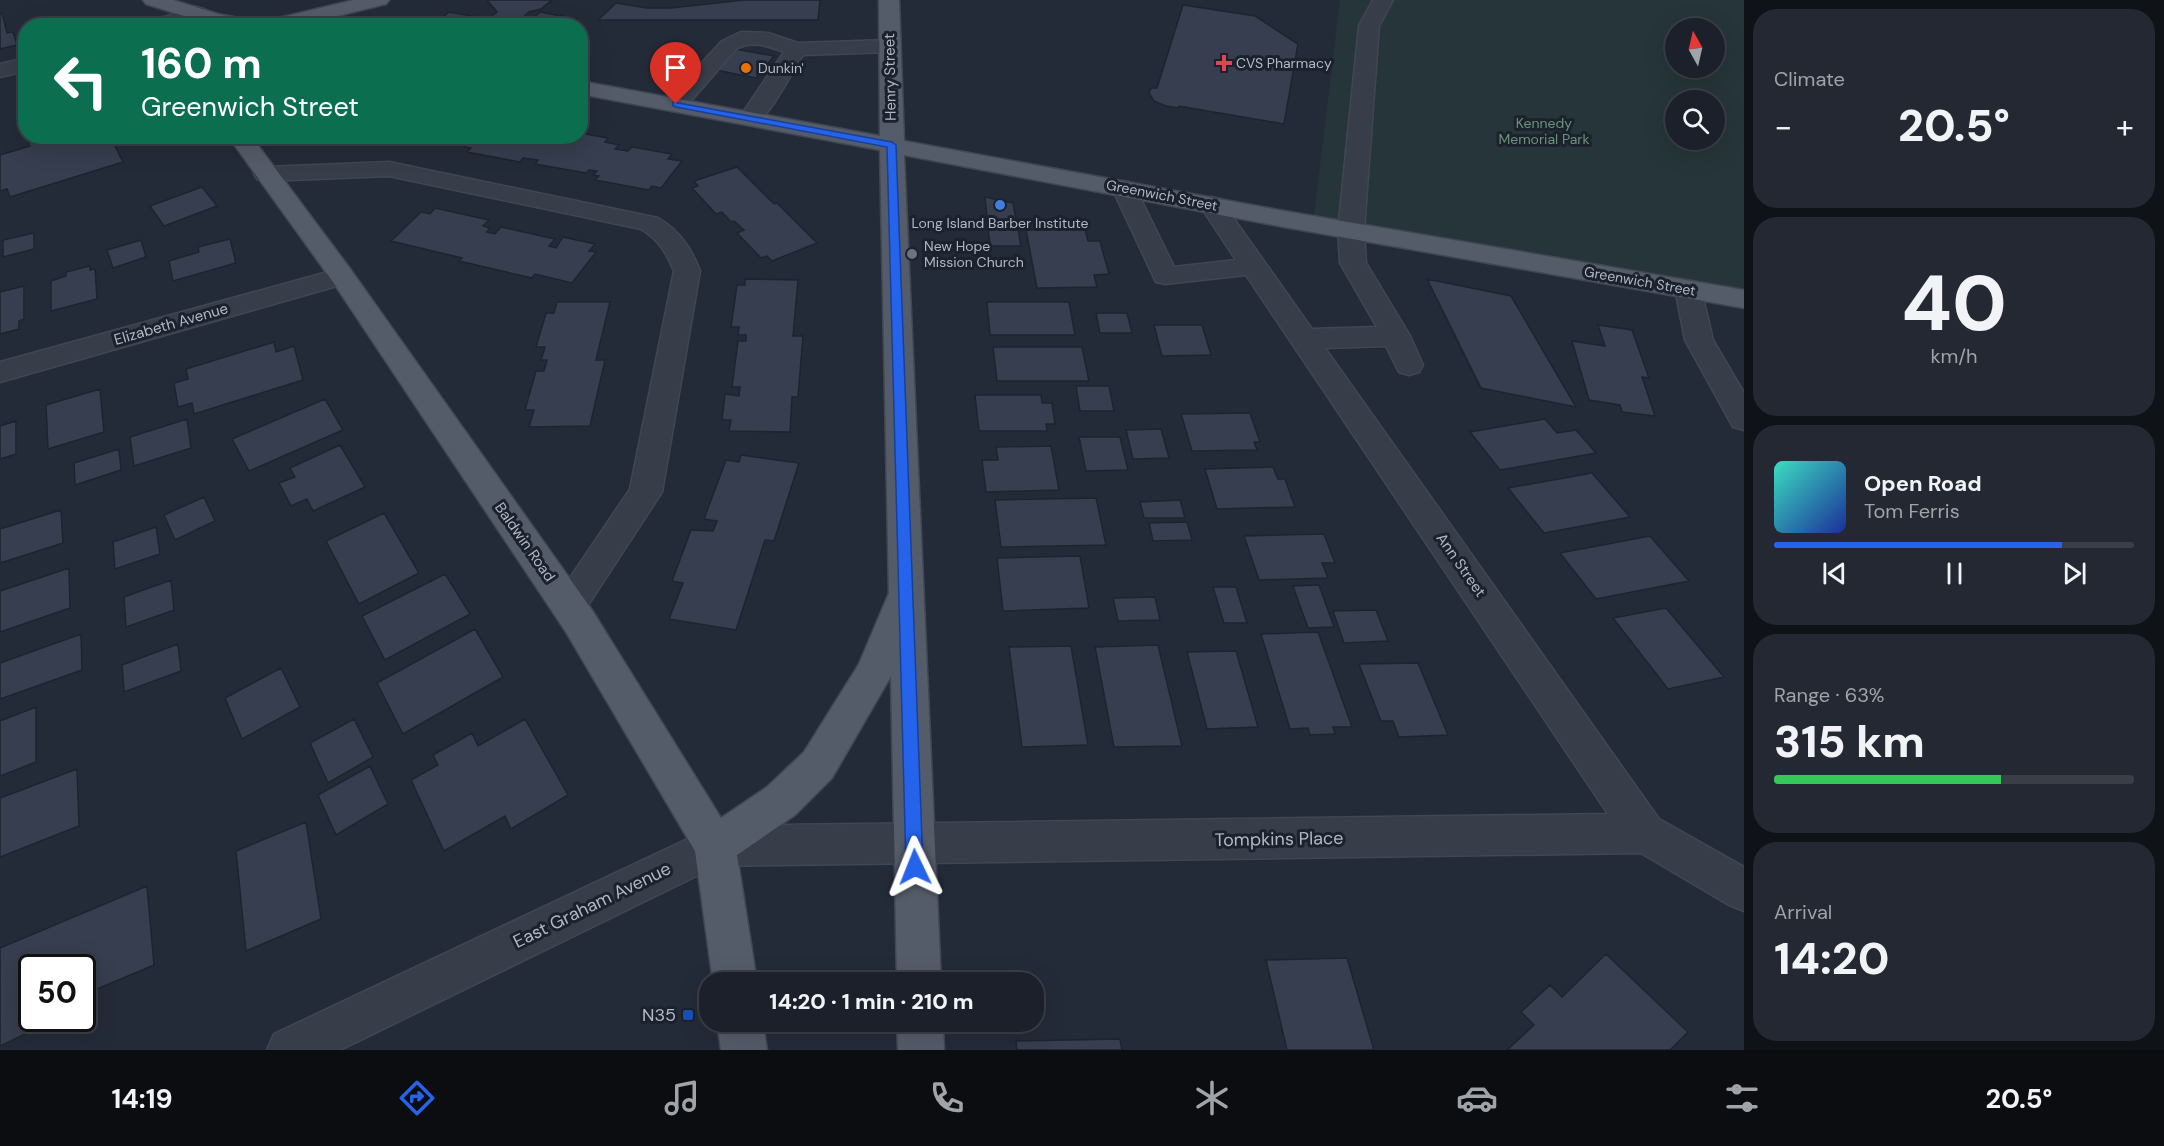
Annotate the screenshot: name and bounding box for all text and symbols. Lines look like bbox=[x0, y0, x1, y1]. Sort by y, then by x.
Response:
north arrow bbox=[1665, 18, 1725, 78]
map controls bbox=[1665, 18, 1725, 150]
street label: Henry Street bbox=[879, 33, 901, 121]
text: 160 m bbox=[141, 36, 262, 91]
icon: left bbox=[42, 42, 120, 120]
pin bbox=[650, 42, 701, 104]
icon: arrive bbox=[659, 51, 692, 84]
place label: CVS Pharmacy bbox=[1236, 54, 1332, 72]
marker: CVS Pharmacy bbox=[1217, 56, 1231, 70]
place label: Dunkin' bbox=[758, 59, 804, 77]
marker: Dunkin' bbox=[739, 61, 753, 75]
text: Climate bbox=[1774, 66, 1845, 92]
text: Greenwich Street bbox=[141, 89, 359, 124]
button: search bbox=[1665, 90, 1725, 150]
text: 20.5° bbox=[1898, 96, 2010, 155]
text: − bbox=[1774, 105, 1792, 148]
text: + bbox=[2116, 105, 2134, 148]
park label: Kennedy Memorial Park bbox=[1498, 114, 1590, 148]
street label: Greenwich Street bbox=[1105, 175, 1219, 215]
marker: Long Island Barber Institute bbox=[993, 198, 1007, 212]
place label: Long Island Barber Institute bbox=[911, 214, 1089, 232]
place label: New Hope Mission Church bbox=[924, 237, 1024, 271]
marker: New Hope Mission Church bbox=[905, 247, 919, 261]
text: 40 bbox=[1901, 253, 2007, 354]
street label: Greenwich Street bbox=[1583, 262, 1697, 300]
street label: Elizabeth Avenue bbox=[112, 298, 230, 350]
text: km/h bbox=[1930, 343, 1978, 369]
text: Open Road bbox=[1864, 469, 1982, 498]
street label: Baldwin Road bbox=[490, 498, 560, 586]
text: Tom Ferris bbox=[1864, 498, 1960, 524]
street label: Ann Street bbox=[1432, 529, 1490, 601]
icon: previous bbox=[1818, 557, 1851, 590]
icon: pause bbox=[1938, 557, 1971, 590]
icon: next bbox=[2058, 557, 2091, 590]
text: Range · 63% bbox=[1774, 682, 1884, 708]
text: 315 km bbox=[1774, 712, 1925, 771]
street label: Tompkins Place bbox=[1214, 826, 1344, 852]
position arrow bbox=[883, 835, 947, 899]
street label: East Graham Avenue bbox=[509, 856, 675, 954]
text: Arrival bbox=[1774, 899, 1832, 925]
text: 14:20 bbox=[1774, 929, 1889, 988]
speed limit sign: 50 bbox=[18, 954, 96, 1032]
text: 14:20 · 1 min · 210 m bbox=[769, 987, 974, 1016]
place label: N35 bbox=[642, 1003, 676, 1027]
marker: N35 bbox=[681, 1008, 695, 1022]
icon: directions bbox=[396, 1077, 438, 1119]
icon: music bbox=[661, 1077, 703, 1119]
icon: phone bbox=[926, 1077, 968, 1119]
icon: climate bbox=[1191, 1077, 1233, 1119]
icon: car bbox=[1456, 1077, 1498, 1119]
icon: filters bbox=[1721, 1077, 1763, 1119]
text: 14:19 bbox=[111, 1081, 173, 1116]
text: 20.5° bbox=[1986, 1081, 2052, 1116]

